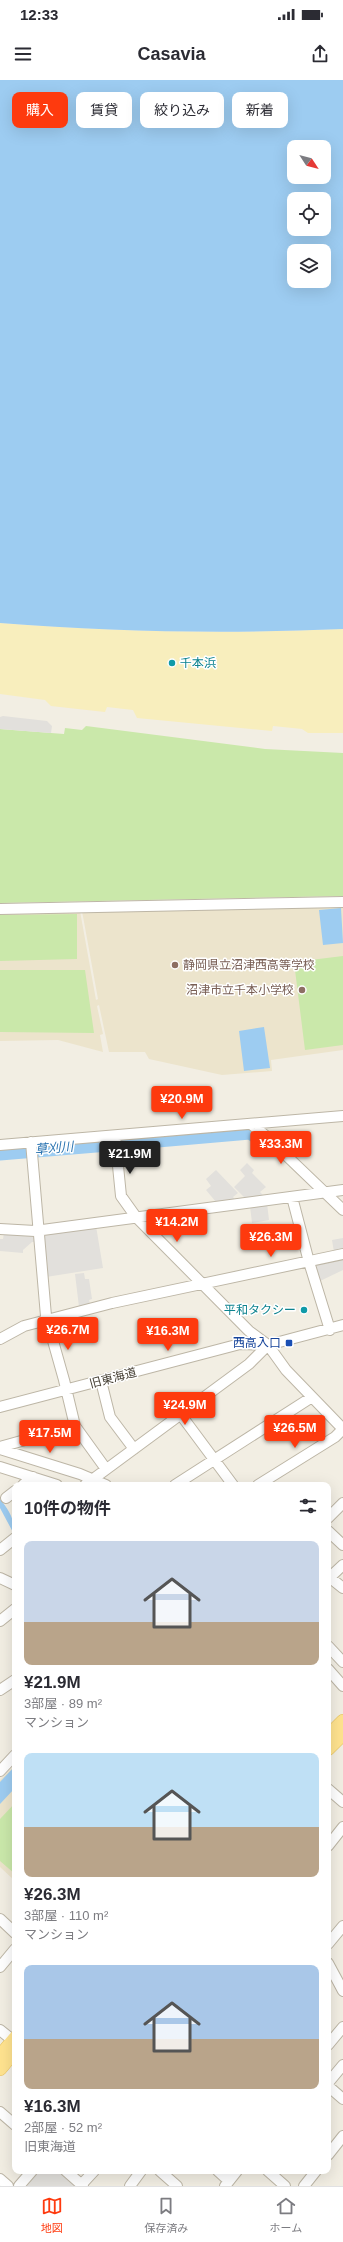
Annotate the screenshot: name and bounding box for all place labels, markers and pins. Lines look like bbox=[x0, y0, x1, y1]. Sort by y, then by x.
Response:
place label: 千本浜 bbox=[180, 656, 216, 670]
marker: 千本浜 bbox=[167, 658, 177, 668]
place label: 静岡県立沼津西高等学校 bbox=[183, 958, 315, 972]
marker: 静岡県立沼津西高等学校 bbox=[170, 960, 180, 970]
place label: 沼津市立千本小学校 bbox=[186, 983, 294, 997]
marker: 沼津市立千本小学校 bbox=[297, 985, 307, 995]
pin: ¥20.9M bbox=[149, 1086, 215, 1120]
pin: ¥33.3M bbox=[248, 1131, 314, 1165]
pin: ¥21.9M bbox=[97, 1141, 163, 1175]
pin: ¥14.2M bbox=[144, 1209, 210, 1243]
pin: ¥26.3M bbox=[238, 1224, 304, 1258]
place label: 平和タクシー bbox=[224, 1303, 296, 1317]
marker: 平和タクシー bbox=[299, 1305, 309, 1315]
pin: ¥26.7M bbox=[35, 1317, 101, 1351]
pin: ¥16.3M bbox=[135, 1318, 201, 1352]
place label: 西高入口 bbox=[233, 1336, 281, 1350]
marker: 西高入口 bbox=[284, 1338, 294, 1348]
pin: ¥24.9M bbox=[152, 1392, 218, 1426]
pin: ¥26.5M bbox=[262, 1415, 328, 1449]
pin: ¥17.5M bbox=[17, 1420, 83, 1454]

